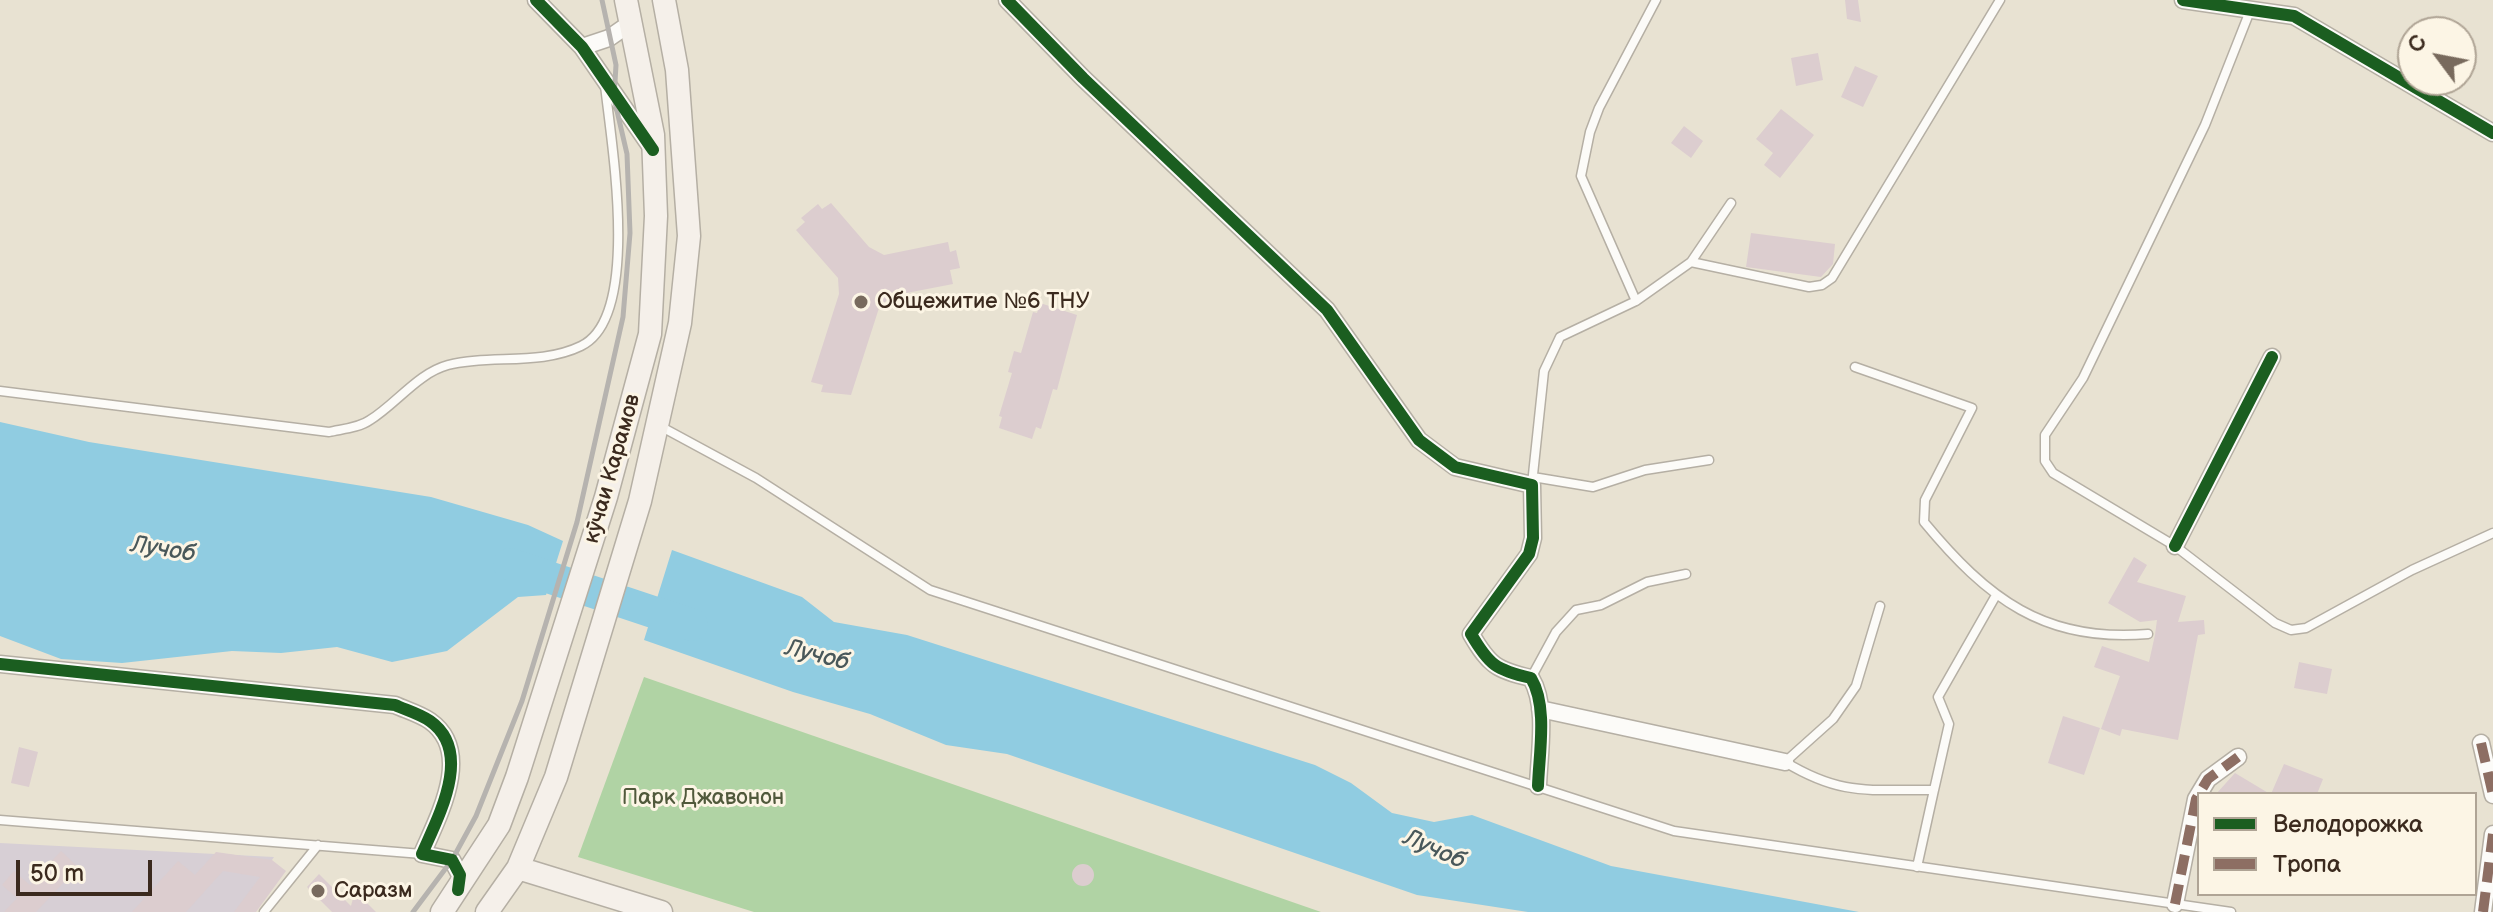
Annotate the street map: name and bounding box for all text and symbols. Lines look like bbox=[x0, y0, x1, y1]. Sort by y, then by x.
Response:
north arrow bbox=[2397, 16, 2477, 96]
text: С bbox=[2402, 30, 2433, 58]
place label: Общежитие №6 ТНУ bbox=[877, 289, 1090, 315]
marker: Общежитие №6 ТНУ bbox=[852, 293, 870, 311]
street label: кӯчаи Карамов bbox=[579, 391, 647, 547]
water label: Лучоб bbox=[129, 531, 197, 569]
water label: Лучоб bbox=[782, 634, 852, 678]
park label: Парк Джавонон bbox=[622, 785, 784, 811]
legend bbox=[2197, 792, 2477, 896]
text: Велодорожка bbox=[2273, 810, 2423, 839]
water label: Лучоб bbox=[1399, 824, 1469, 876]
scale bar bbox=[20, 844, 156, 894]
text: Тропа bbox=[2273, 850, 2341, 879]
text: 50 m bbox=[30, 859, 84, 888]
place label: Саразм bbox=[334, 878, 412, 904]
marker: Саразм bbox=[309, 882, 327, 900]

